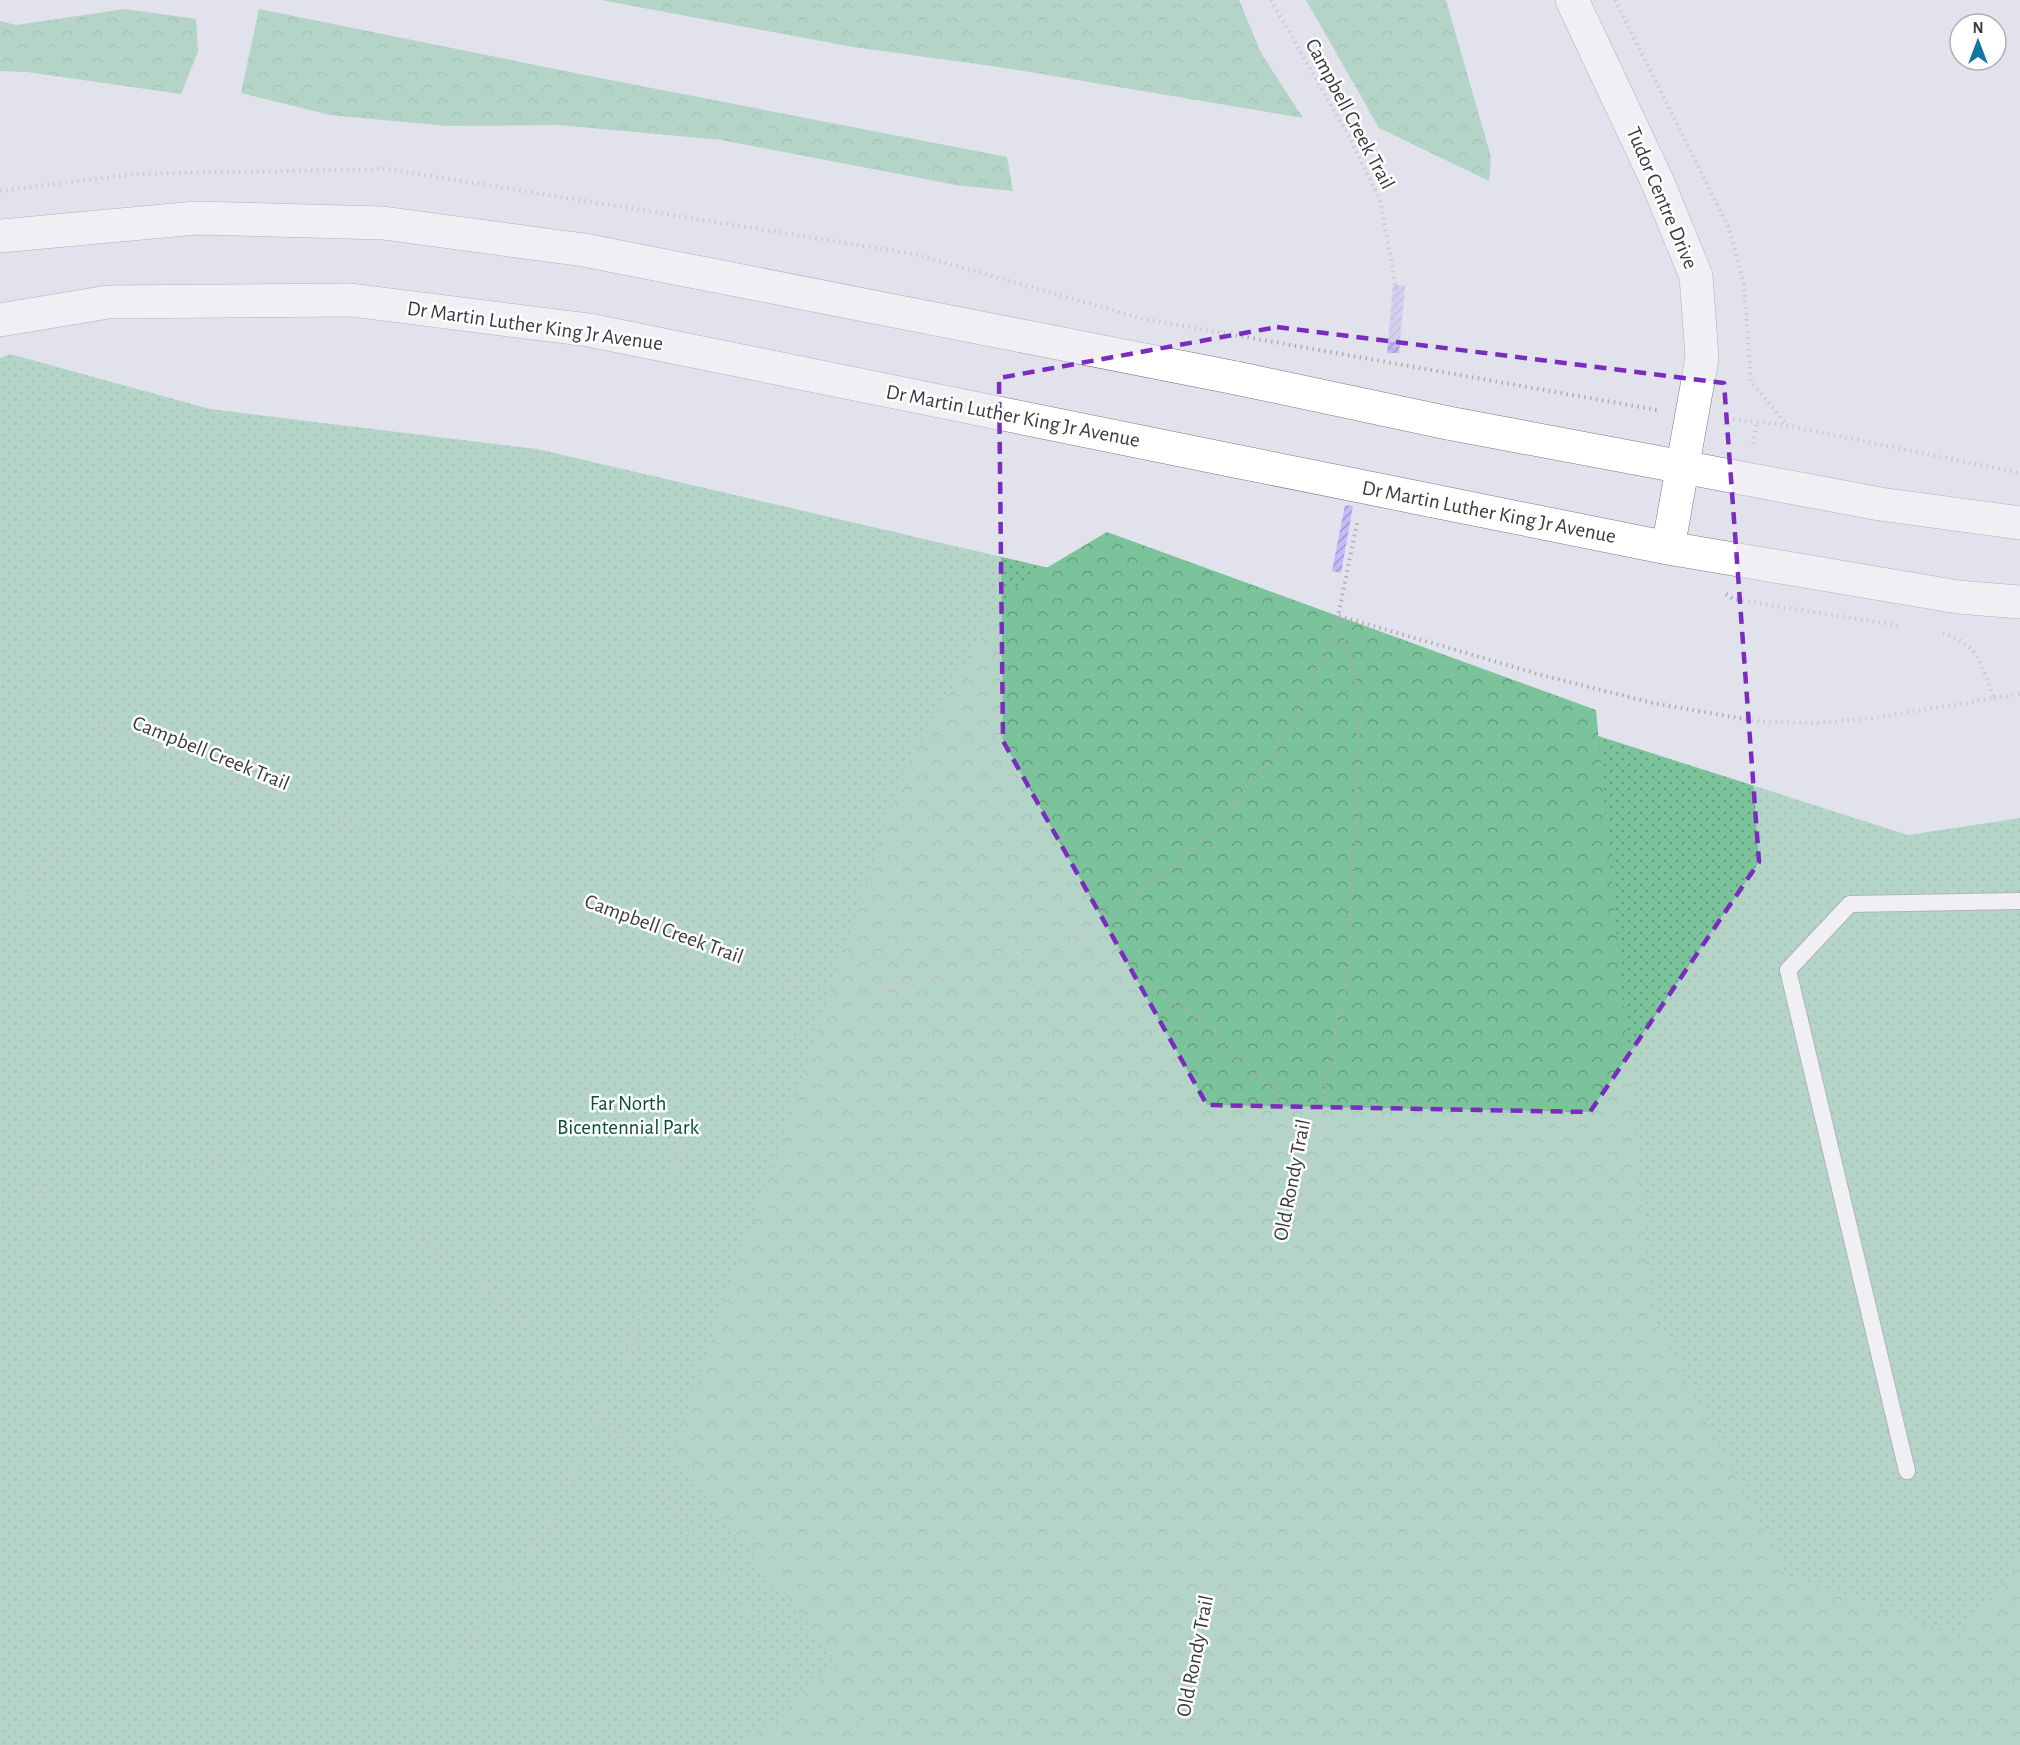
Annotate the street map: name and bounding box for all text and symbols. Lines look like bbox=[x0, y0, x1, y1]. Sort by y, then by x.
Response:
north arrow bbox=[1948, 12, 2008, 72]
text: N bbox=[1972, 20, 1984, 36]
street label: Campbell Creek Trail bbox=[1301, 35, 1399, 193]
street label: Tudor Centre Drive bbox=[1623, 124, 1701, 272]
street label: Dr Martin Luther King Jr Avenue bbox=[406, 298, 664, 354]
street label: Dr Martin Luther King Jr Avenue bbox=[884, 381, 1142, 451]
street label: Dr Martin Luther King Jr Avenue bbox=[1360, 477, 1618, 547]
street label: Campbell Creek Trail bbox=[129, 712, 293, 794]
street label: Campbell Creek Trail bbox=[582, 891, 746, 967]
park label: Far North Bicentennial Park bbox=[557, 1093, 700, 1138]
street label: Old Rondy Trail bbox=[1270, 1117, 1314, 1243]
street label: Old Rondy Trail bbox=[1173, 1593, 1217, 1719]

